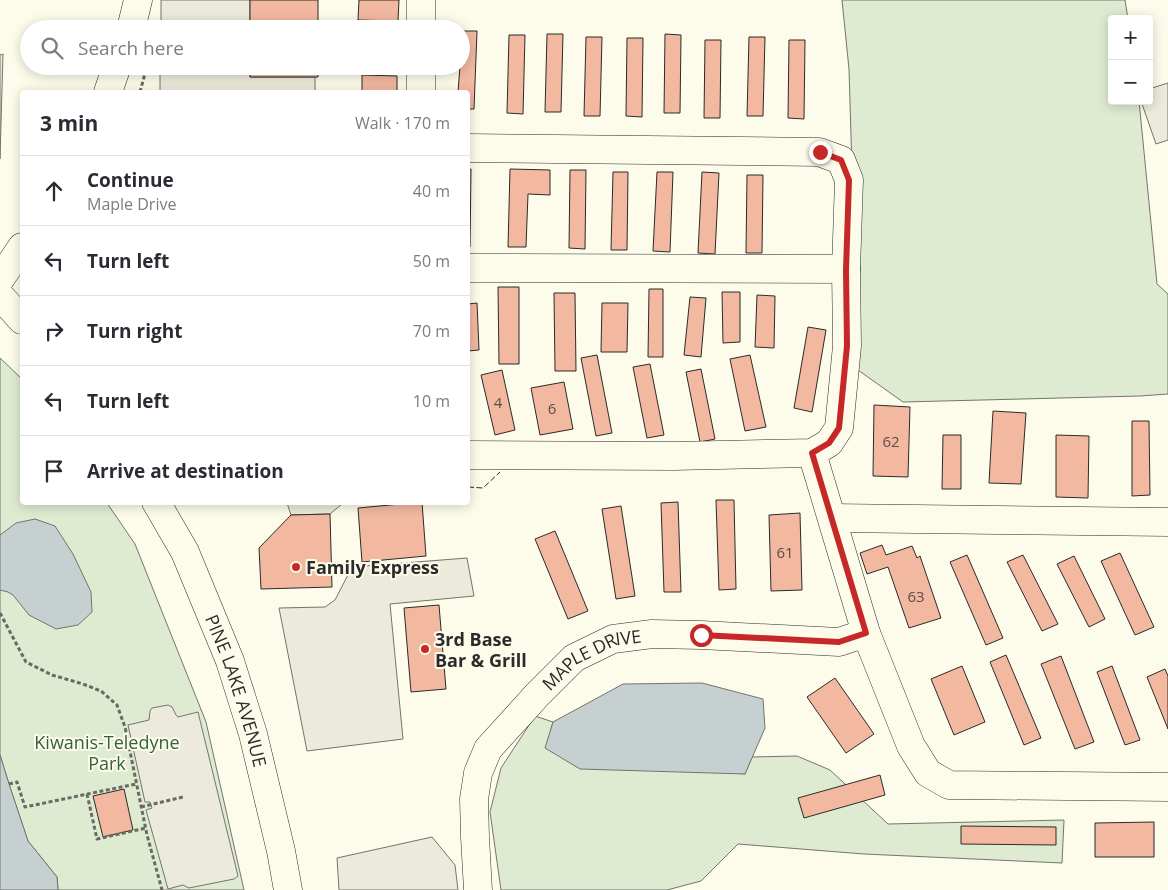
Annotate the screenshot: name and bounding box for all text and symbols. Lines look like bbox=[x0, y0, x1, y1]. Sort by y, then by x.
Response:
map controls bbox=[1108, 15, 1153, 105]
button: + bbox=[1108, 15, 1153, 60]
search box bbox=[20, 20, 470, 75]
icon: search bbox=[38, 34, 66, 62]
text: Search here bbox=[78, 35, 184, 61]
button: − bbox=[1108, 60, 1153, 105]
text: 3 min bbox=[40, 109, 98, 137]
text: Walk · 170 m bbox=[355, 112, 450, 134]
route end bbox=[809, 141, 832, 164]
text: Continue bbox=[87, 167, 174, 193]
icon: ahead bbox=[40, 177, 68, 205]
text: 40 m bbox=[413, 180, 450, 202]
text: Maple Drive bbox=[87, 193, 176, 215]
icon: left bbox=[40, 247, 68, 275]
text: Turn left bbox=[87, 248, 169, 274]
text: 50 m bbox=[413, 250, 450, 272]
icon: right bbox=[40, 317, 68, 345]
text: Turn right bbox=[87, 318, 182, 344]
text: 70 m bbox=[413, 320, 450, 342]
icon: left bbox=[40, 387, 68, 415]
text: Turn left bbox=[87, 388, 169, 414]
text: 10 m bbox=[413, 390, 450, 412]
house number: 4 bbox=[494, 392, 503, 412]
house number: 6 bbox=[548, 398, 556, 418]
house number: 62 bbox=[882, 431, 900, 451]
icon: arrive bbox=[40, 457, 68, 485]
text: Arrive at destination bbox=[87, 458, 284, 484]
house number: 61 bbox=[776, 542, 794, 562]
place label: Family Express bbox=[306, 555, 439, 579]
marker: Family Express bbox=[290, 561, 302, 573]
house number: 63 bbox=[907, 586, 925, 606]
street label: PINE LAKE AVENUE bbox=[200, 611, 272, 769]
street label: MAPLE DRIVE bbox=[537, 624, 643, 695]
route start bbox=[690, 624, 713, 647]
place label: 3rd Base Bar & Grill bbox=[435, 627, 527, 672]
marker: 3rd Base Bar & Grill bbox=[419, 643, 431, 655]
park label: Kiwanis-Teledyne Park bbox=[34, 730, 180, 775]

